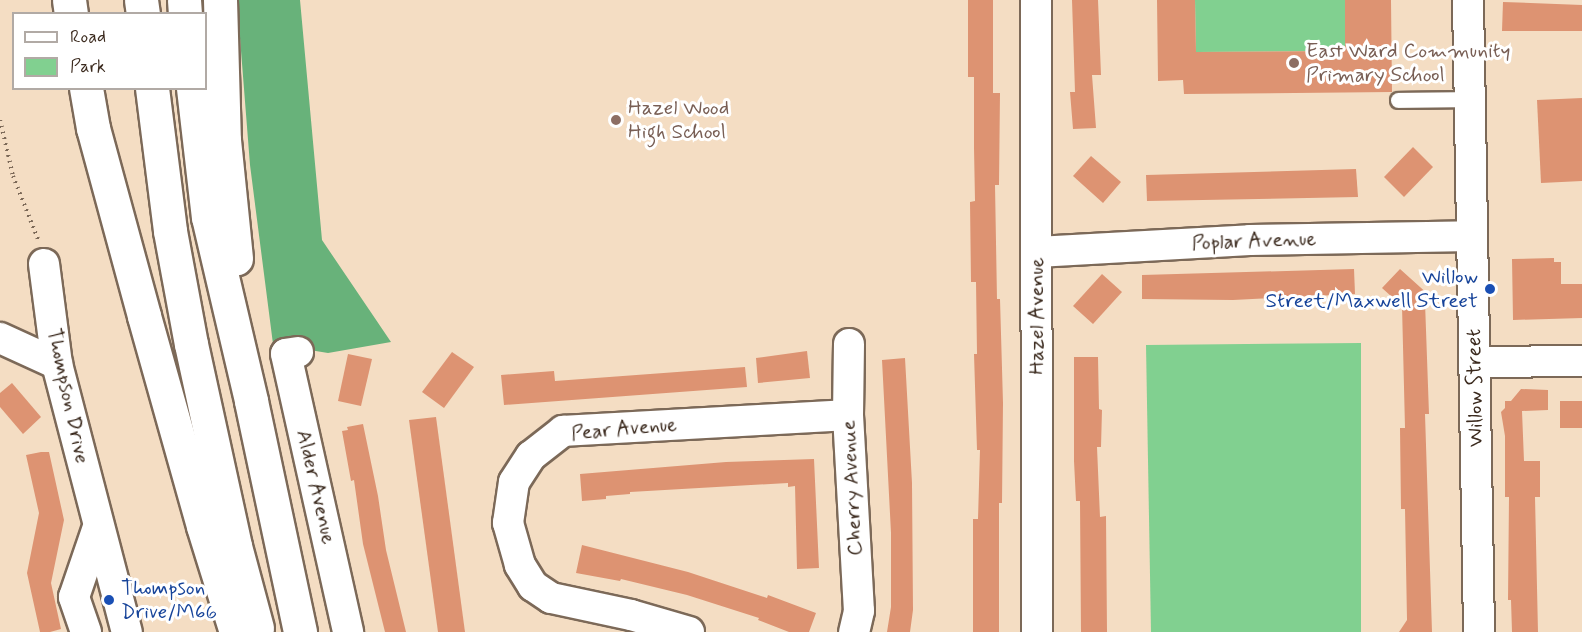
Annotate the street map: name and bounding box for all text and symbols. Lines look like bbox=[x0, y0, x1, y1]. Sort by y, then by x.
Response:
legend bbox=[12, 12, 207, 90]
text: Road bbox=[70, 25, 106, 49]
place label: East Ward Community Primary School bbox=[1306, 38, 1510, 88]
text: Park bbox=[70, 55, 106, 79]
marker: East Ward Community Primary School bbox=[1287, 56, 1301, 70]
place label: Hazel Wood High School bbox=[628, 95, 730, 145]
marker: Hazel Wood High School bbox=[609, 113, 623, 127]
street label: Poplar Avenue bbox=[1192, 226, 1316, 256]
street label: Hazel Avenue bbox=[1024, 256, 1050, 376]
place label: Willow Street/Maxwell Street bbox=[1267, 264, 1478, 314]
marker: Willow Street/Maxwell Street bbox=[1483, 282, 1497, 296]
street label: Thompson Drive bbox=[42, 327, 94, 465]
street label: Willow Street bbox=[1461, 327, 1489, 449]
street label: Pear Avenue bbox=[567, 412, 681, 446]
street label: Cherry Avenue bbox=[836, 419, 868, 557]
street label: Alder Avenue bbox=[290, 426, 342, 548]
place label: Thompson Drive/M66 bbox=[121, 575, 217, 625]
marker: Thompson Drive/M66 bbox=[102, 593, 116, 607]

